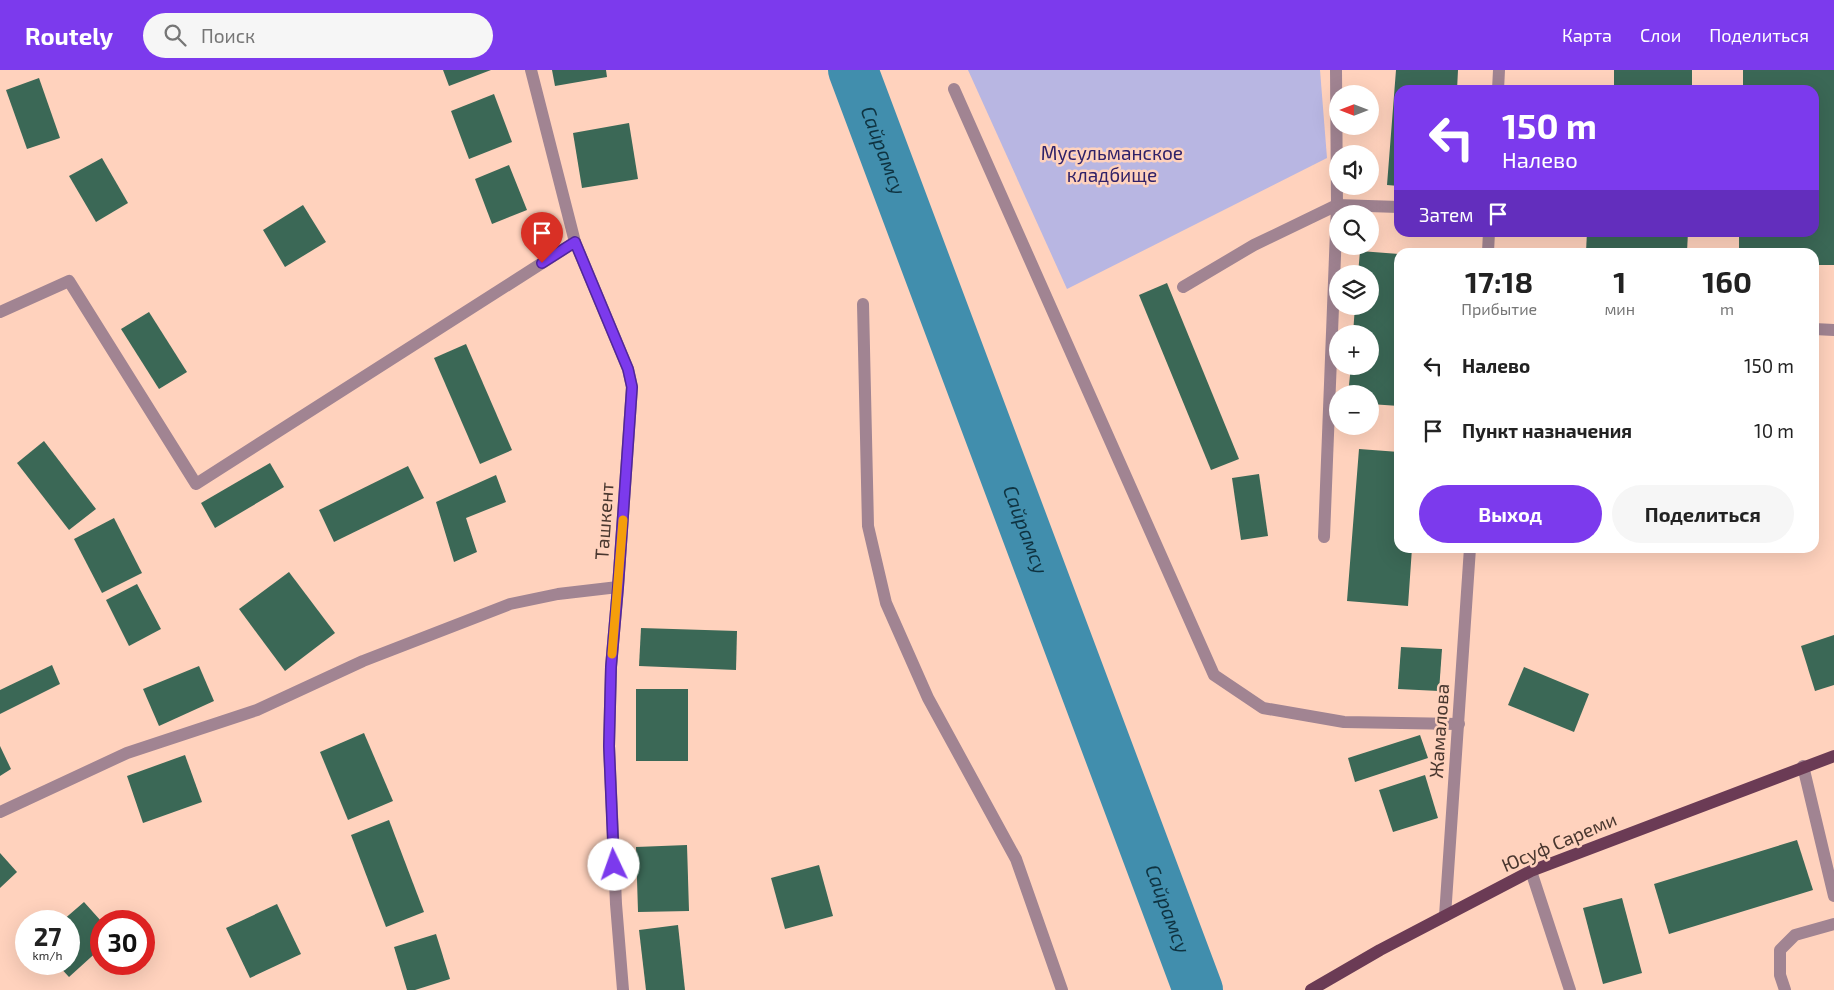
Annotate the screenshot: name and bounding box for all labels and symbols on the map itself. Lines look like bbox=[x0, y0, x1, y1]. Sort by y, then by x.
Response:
north arrow bbox=[1329, 85, 1379, 135]
water label: Сайрамсу bbox=[857, 103, 912, 198]
park label: Мусульманское кладбище bbox=[1041, 141, 1183, 186]
pin bbox=[521, 212, 563, 263]
street label: Ташкент bbox=[589, 481, 618, 560]
water label: Сайрамсу bbox=[999, 482, 1054, 577]
street label: Жамалова bbox=[1424, 683, 1453, 779]
street label: Юсуф Сареми bbox=[1498, 807, 1620, 877]
position arrow bbox=[587, 838, 639, 890]
water label: Сайрамсу bbox=[1141, 861, 1196, 956]
speed limit sign: 30 bbox=[90, 910, 155, 975]

